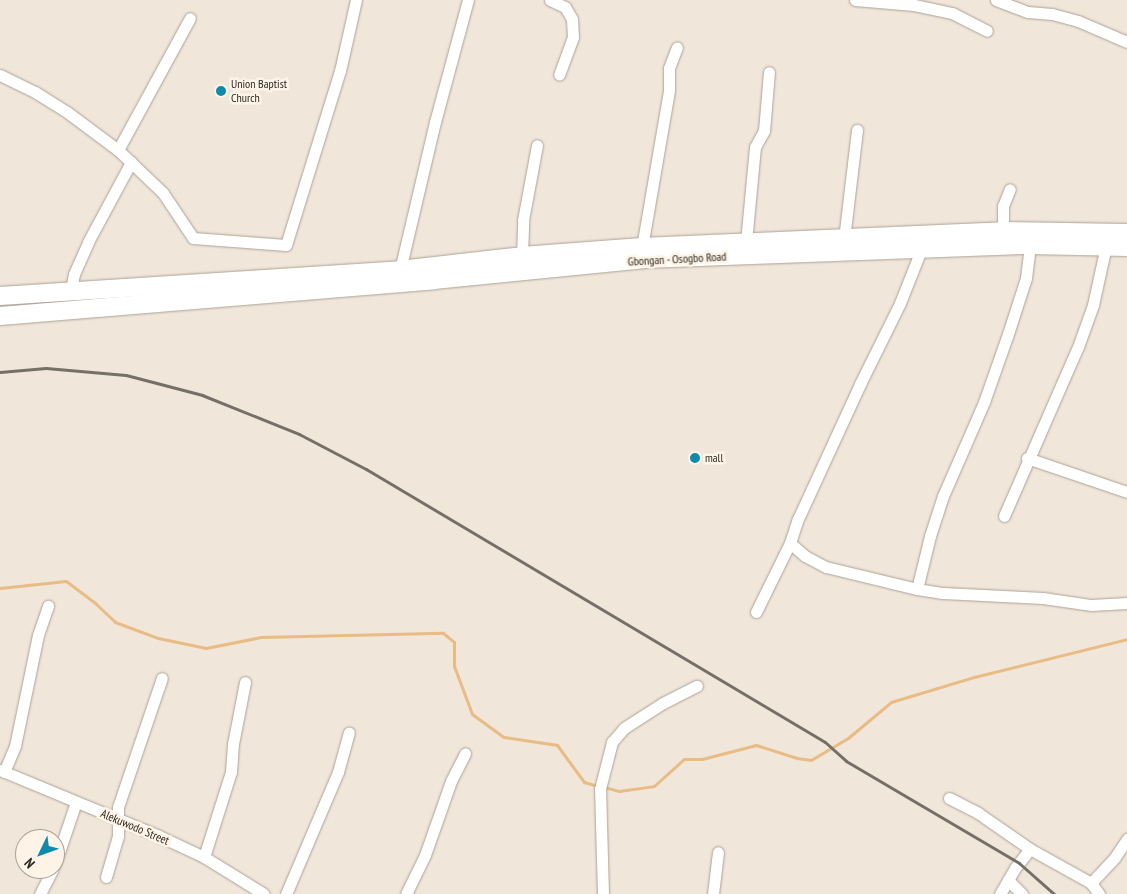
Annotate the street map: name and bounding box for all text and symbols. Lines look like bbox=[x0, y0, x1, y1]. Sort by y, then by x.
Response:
place label: Union Baptist Church bbox=[231, 77, 287, 105]
marker: Union Baptist Church bbox=[215, 85, 227, 97]
street label: Gbongan - Osogbo Road bbox=[627, 249, 727, 269]
place label: mall bbox=[705, 451, 723, 465]
marker: mall bbox=[689, 452, 701, 464]
street label: Alekuwodo Street bbox=[98, 806, 172, 848]
north arrow bbox=[15, 829, 65, 879]
text: N bbox=[20, 855, 39, 872]

